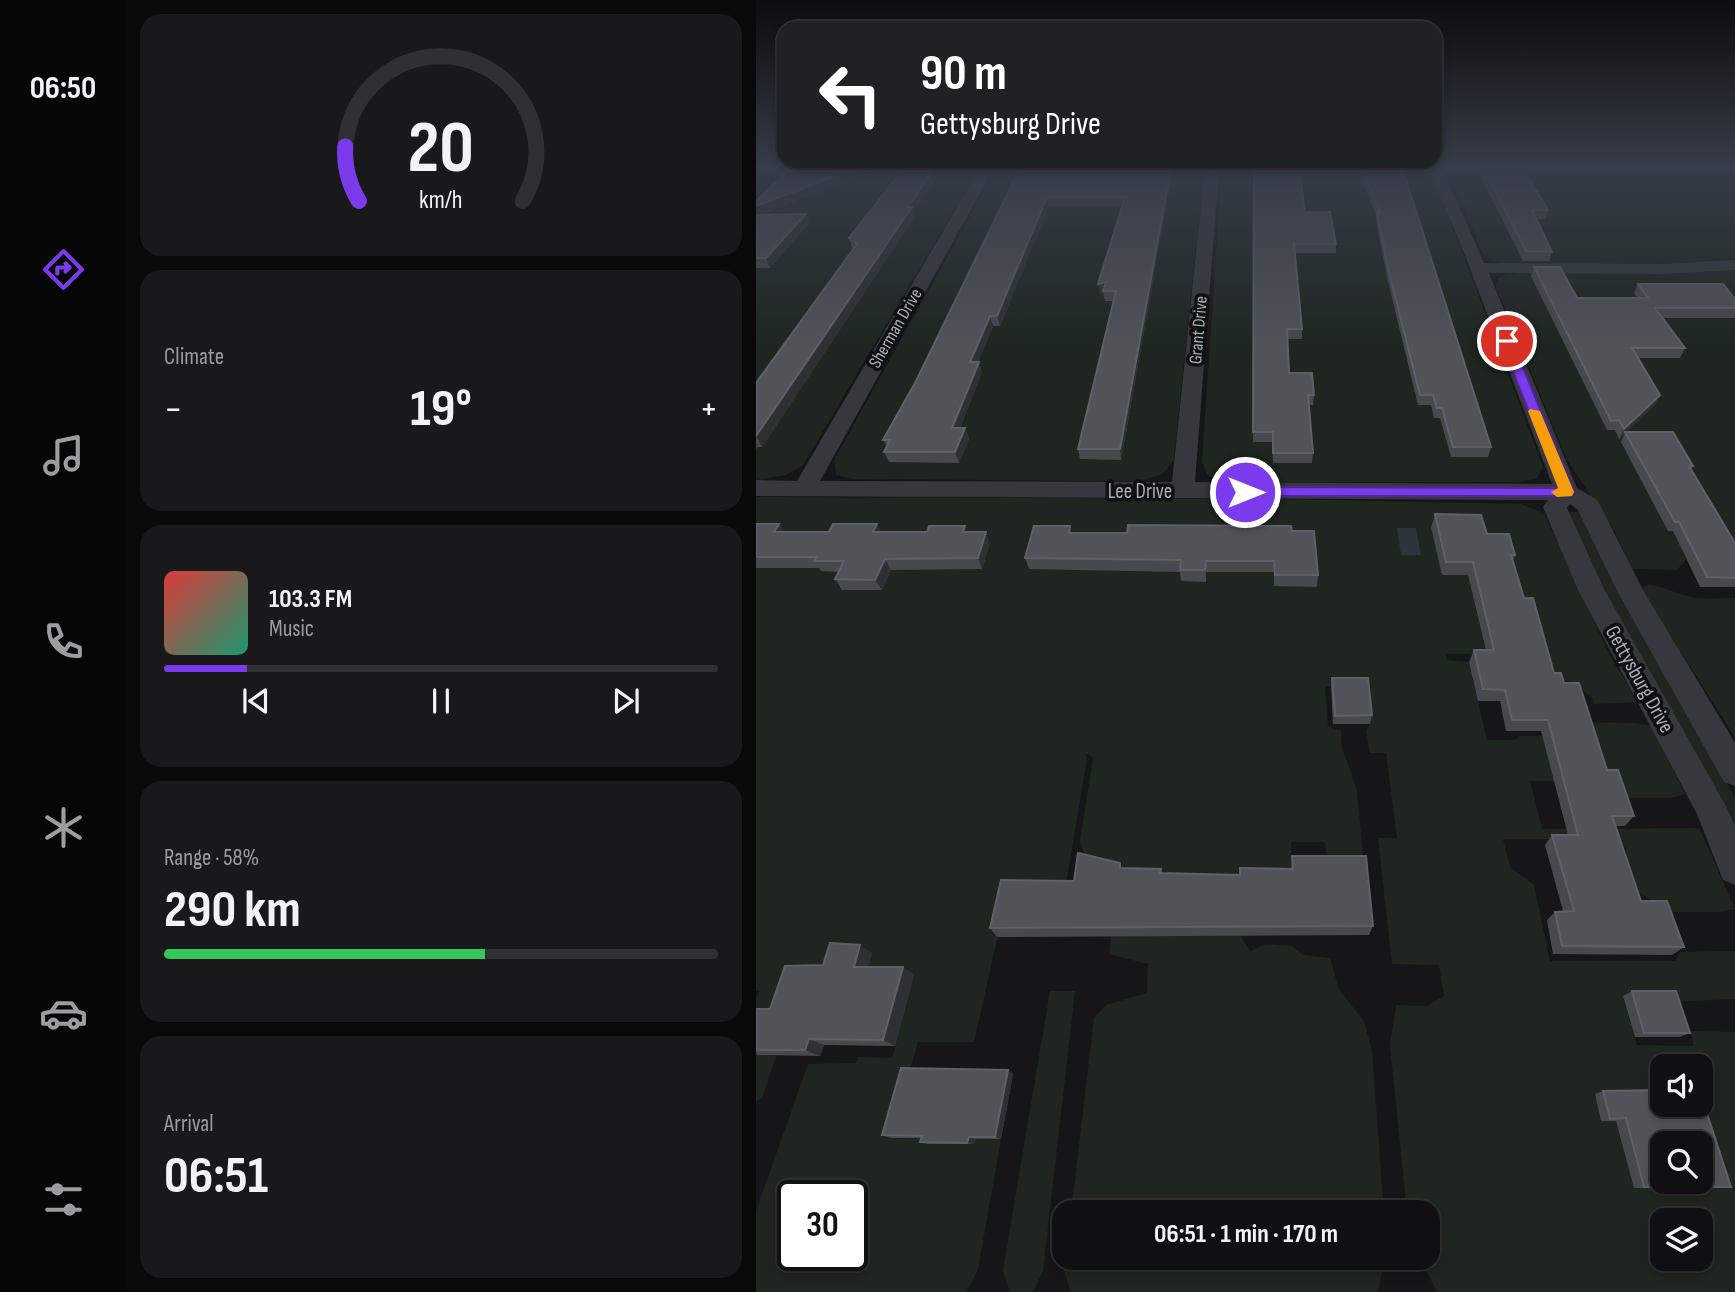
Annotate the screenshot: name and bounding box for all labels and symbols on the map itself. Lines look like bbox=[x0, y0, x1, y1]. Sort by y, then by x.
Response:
street label: Sherman Drive bbox=[864, 285, 927, 372]
street label: Grant Drive bbox=[1185, 295, 1212, 365]
pin bbox=[1477, 311, 1537, 371]
position arrow bbox=[1208, 455, 1282, 529]
street label: Lee Drive bbox=[1108, 479, 1172, 504]
street label: Gettysburg Drive bbox=[1600, 621, 1679, 737]
speed limit sign: 30 bbox=[777, 1180, 868, 1271]

